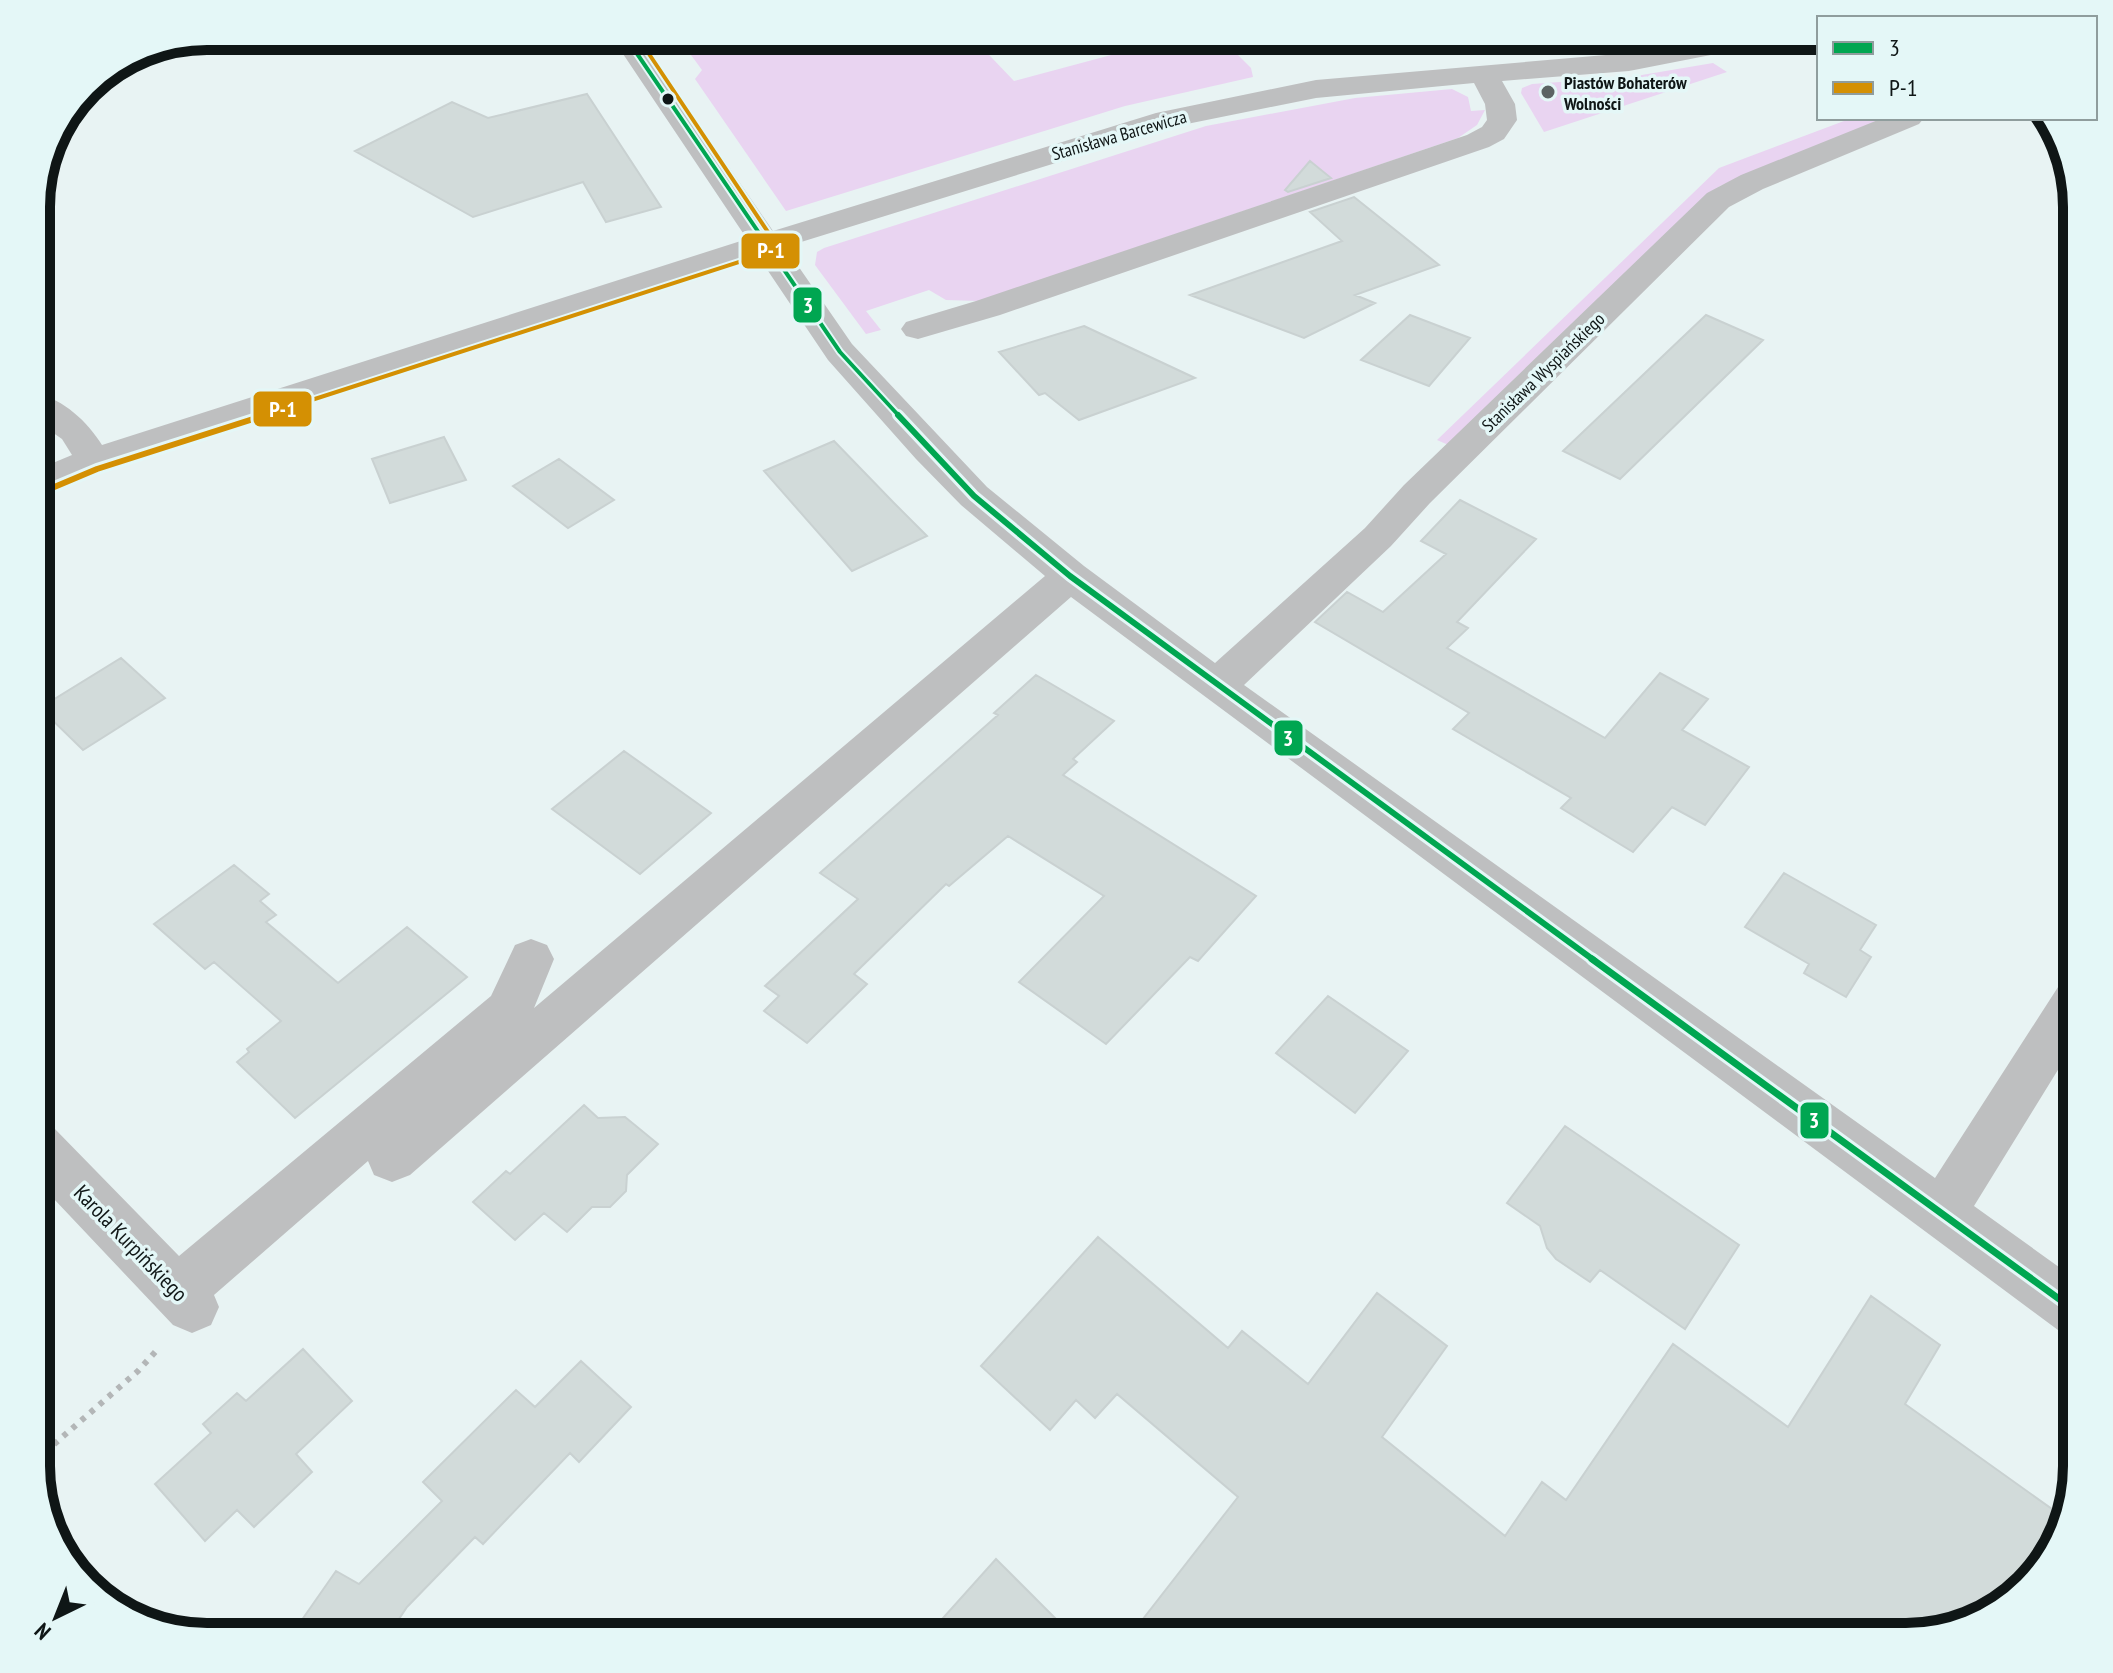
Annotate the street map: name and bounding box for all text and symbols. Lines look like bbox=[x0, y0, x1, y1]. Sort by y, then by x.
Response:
legend bbox=[1817, 16, 2097, 120]
text: 3 bbox=[1889, 32, 1900, 63]
place label: Piastów Bohaterów Wolności bbox=[1563, 71, 1687, 115]
text: P-1 bbox=[1889, 72, 1918, 103]
marker: Piastów Bohaterów Wolności bbox=[1539, 83, 1557, 101]
unlabelled marker bbox=[660, 91, 676, 107]
street label: Stanisława Barcewicza bbox=[1049, 105, 1189, 165]
line badge: P-1 bbox=[740, 232, 801, 270]
text: P-1 bbox=[757, 236, 785, 264]
line badge: 3 bbox=[792, 286, 823, 324]
text: 3 bbox=[803, 291, 813, 319]
street label: Stanisława Wyspiańskiego bbox=[1477, 307, 1609, 437]
line badge: P-1 bbox=[252, 390, 313, 428]
text: P-1 bbox=[269, 395, 297, 423]
line badge: 3 bbox=[1273, 719, 1304, 757]
text: 3 bbox=[1283, 724, 1293, 752]
line badge: 3 bbox=[1799, 1101, 1830, 1140]
text: 3 bbox=[1809, 1106, 1819, 1134]
street label: Karola Kurpińskiego bbox=[68, 1179, 194, 1307]
north arrow bbox=[16, 1577, 96, 1657]
text: N bbox=[28, 1617, 56, 1646]

